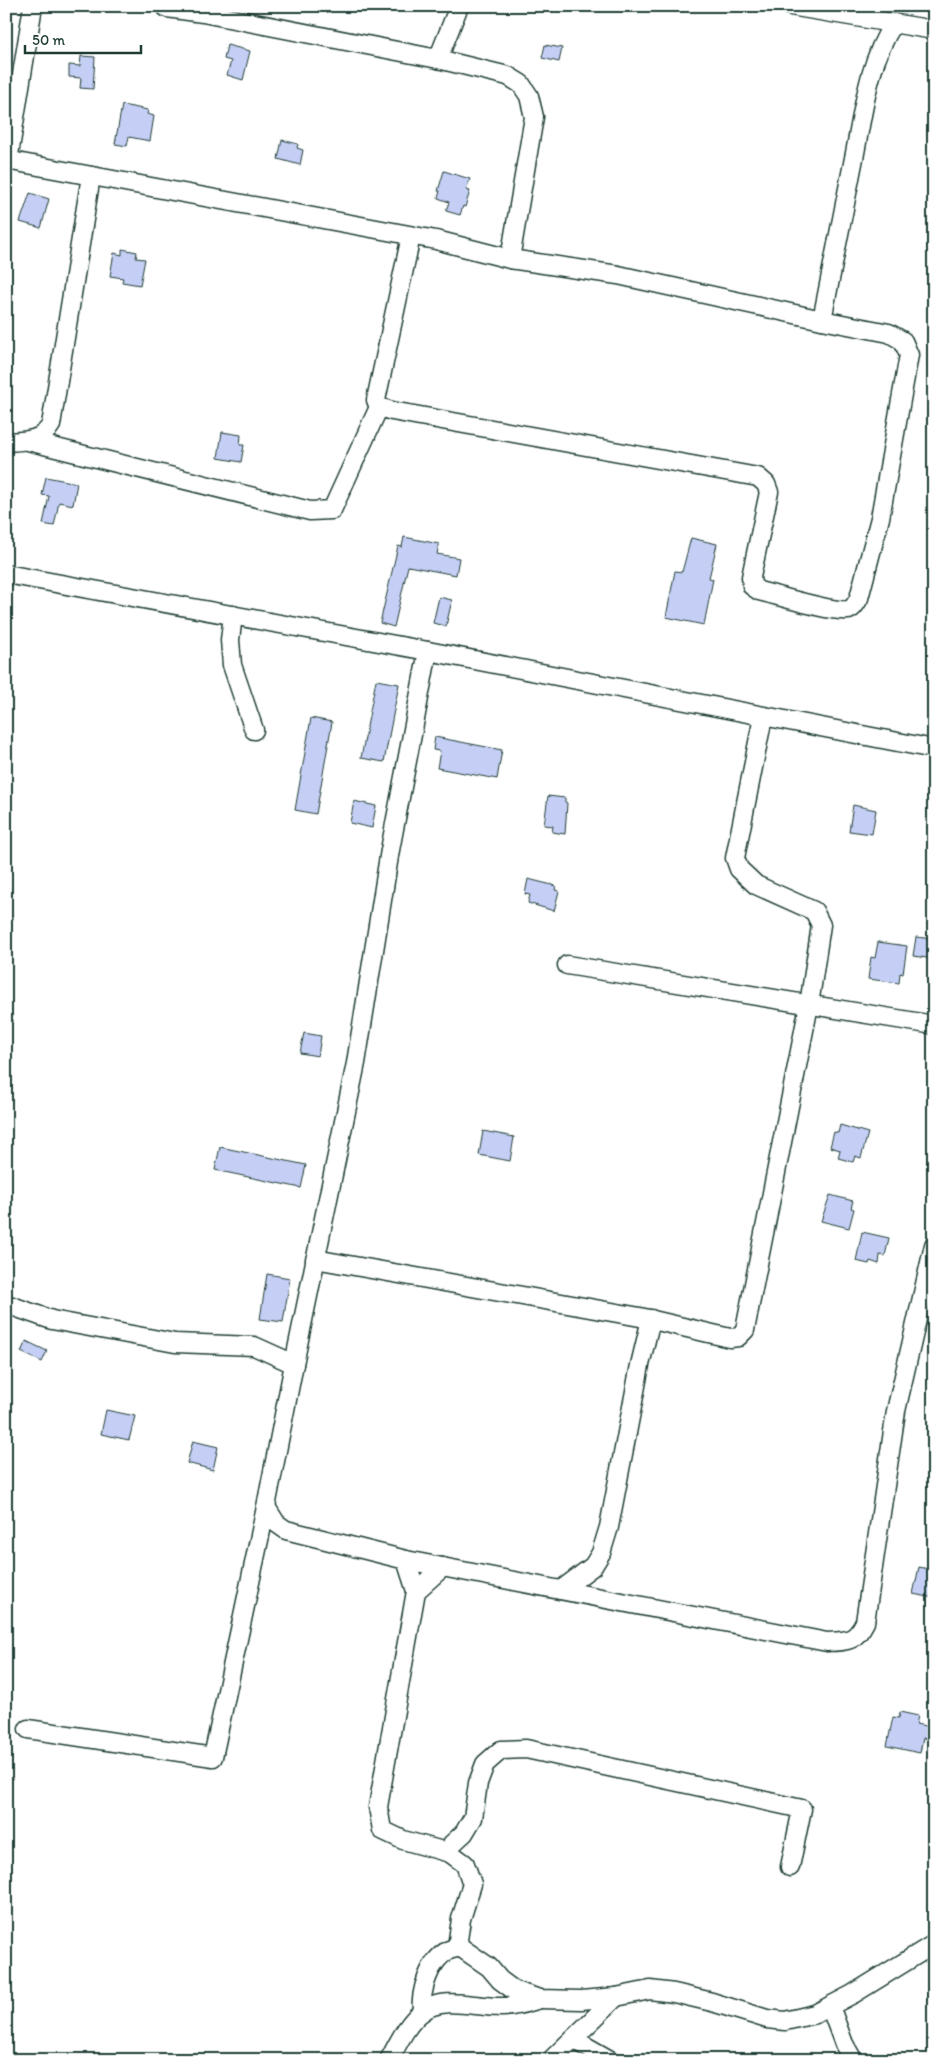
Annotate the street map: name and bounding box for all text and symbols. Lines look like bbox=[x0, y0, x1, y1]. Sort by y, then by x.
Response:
scale bar bbox=[25, 22, 141, 54]
text: 50 m bbox=[32, 31, 65, 49]

